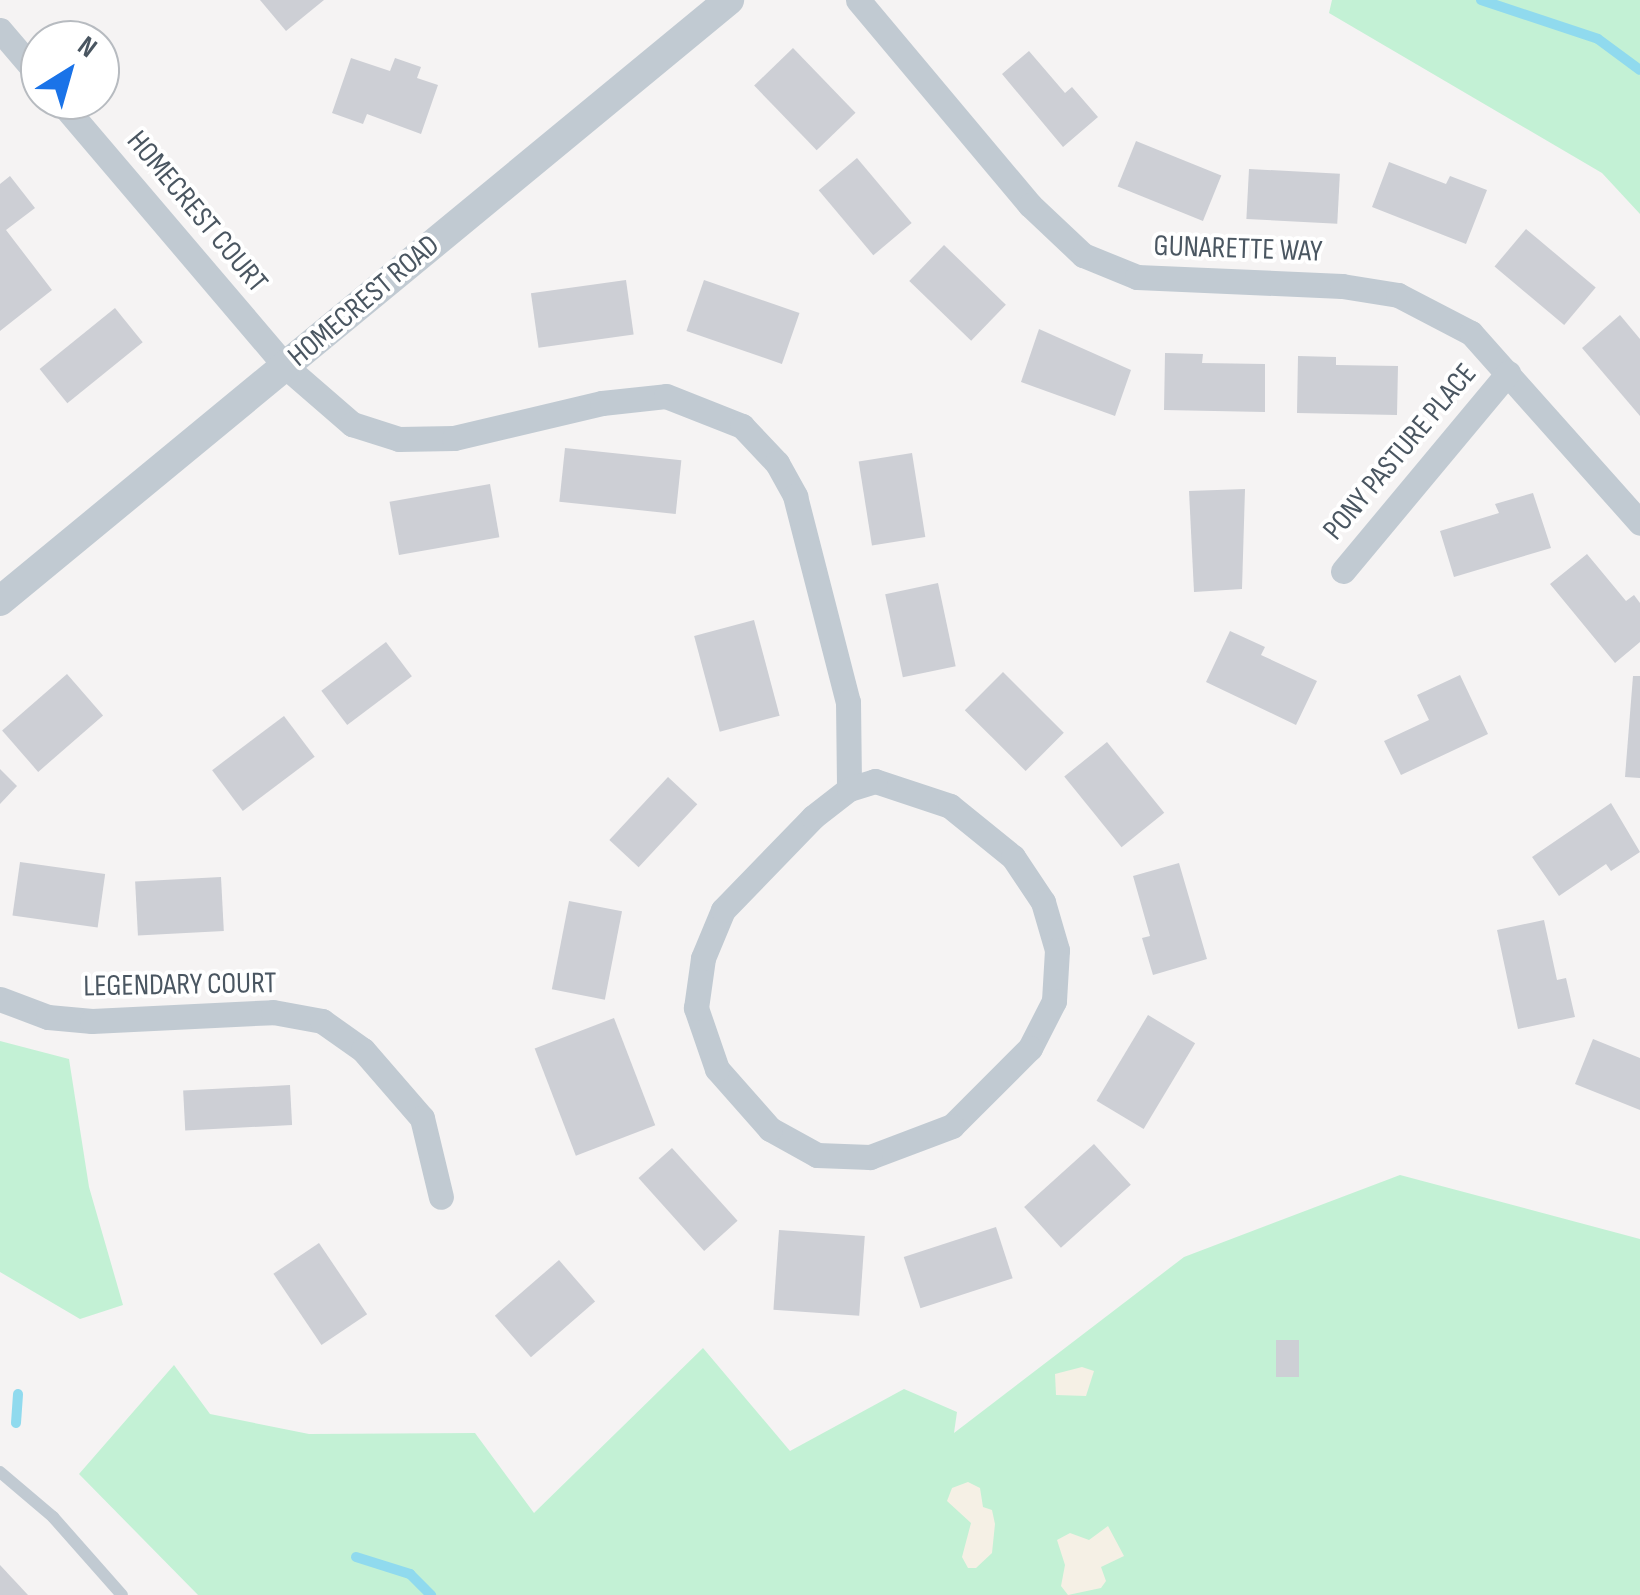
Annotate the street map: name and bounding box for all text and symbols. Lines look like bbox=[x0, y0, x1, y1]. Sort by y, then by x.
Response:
north arrow bbox=[20, 20, 120, 120]
text: N bbox=[71, 30, 103, 65]
street label: HOMECREST COURT bbox=[119, 124, 275, 300]
street label: HOMECREST ROAD bbox=[281, 227, 447, 375]
street label: GUNARETTE WAY bbox=[1153, 228, 1323, 270]
street label: PONY PASTURE PLACE bbox=[1316, 357, 1484, 547]
street label: LEGENDARY COURT bbox=[83, 965, 277, 1005]

